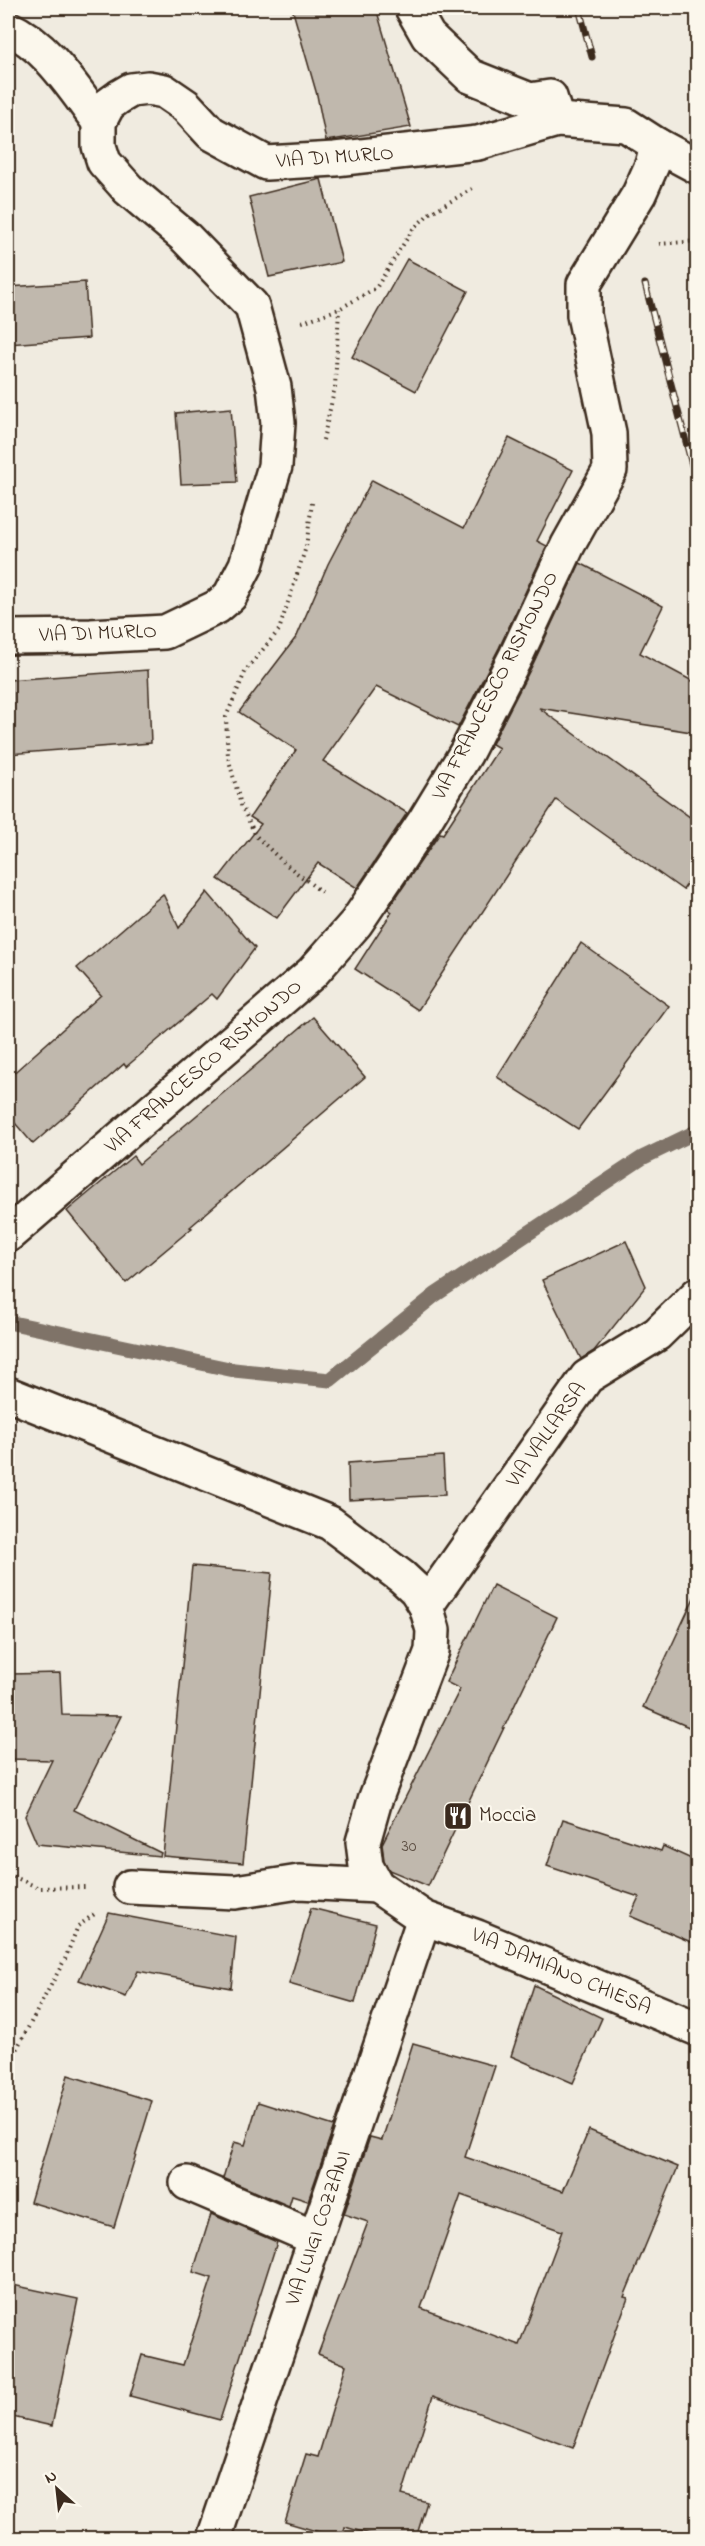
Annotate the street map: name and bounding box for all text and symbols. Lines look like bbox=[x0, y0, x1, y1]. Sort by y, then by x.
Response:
street label: VIA DI MURLO bbox=[274, 139, 395, 177]
street label: VIA FRANCESCO RISMONDO bbox=[425, 566, 567, 806]
street label: VIA DI MURLO bbox=[38, 617, 157, 651]
street label: VIA FRANCESCO RISMONDO bbox=[98, 973, 309, 1162]
street label: VIA VALLARSA bbox=[499, 1376, 594, 1495]
restaurant icon: Moccia bbox=[442, 1800, 474, 1832]
place label: Moccia bbox=[479, 1801, 536, 1831]
house number: 30 bbox=[401, 1834, 417, 1860]
street label: VIA DAMIANO CHIESA bbox=[465, 1920, 656, 2024]
street label: VIA LUIGI COZZANI bbox=[278, 2147, 360, 2310]
north arrow bbox=[27, 2459, 87, 2519]
text: N bbox=[41, 2464, 62, 2491]

